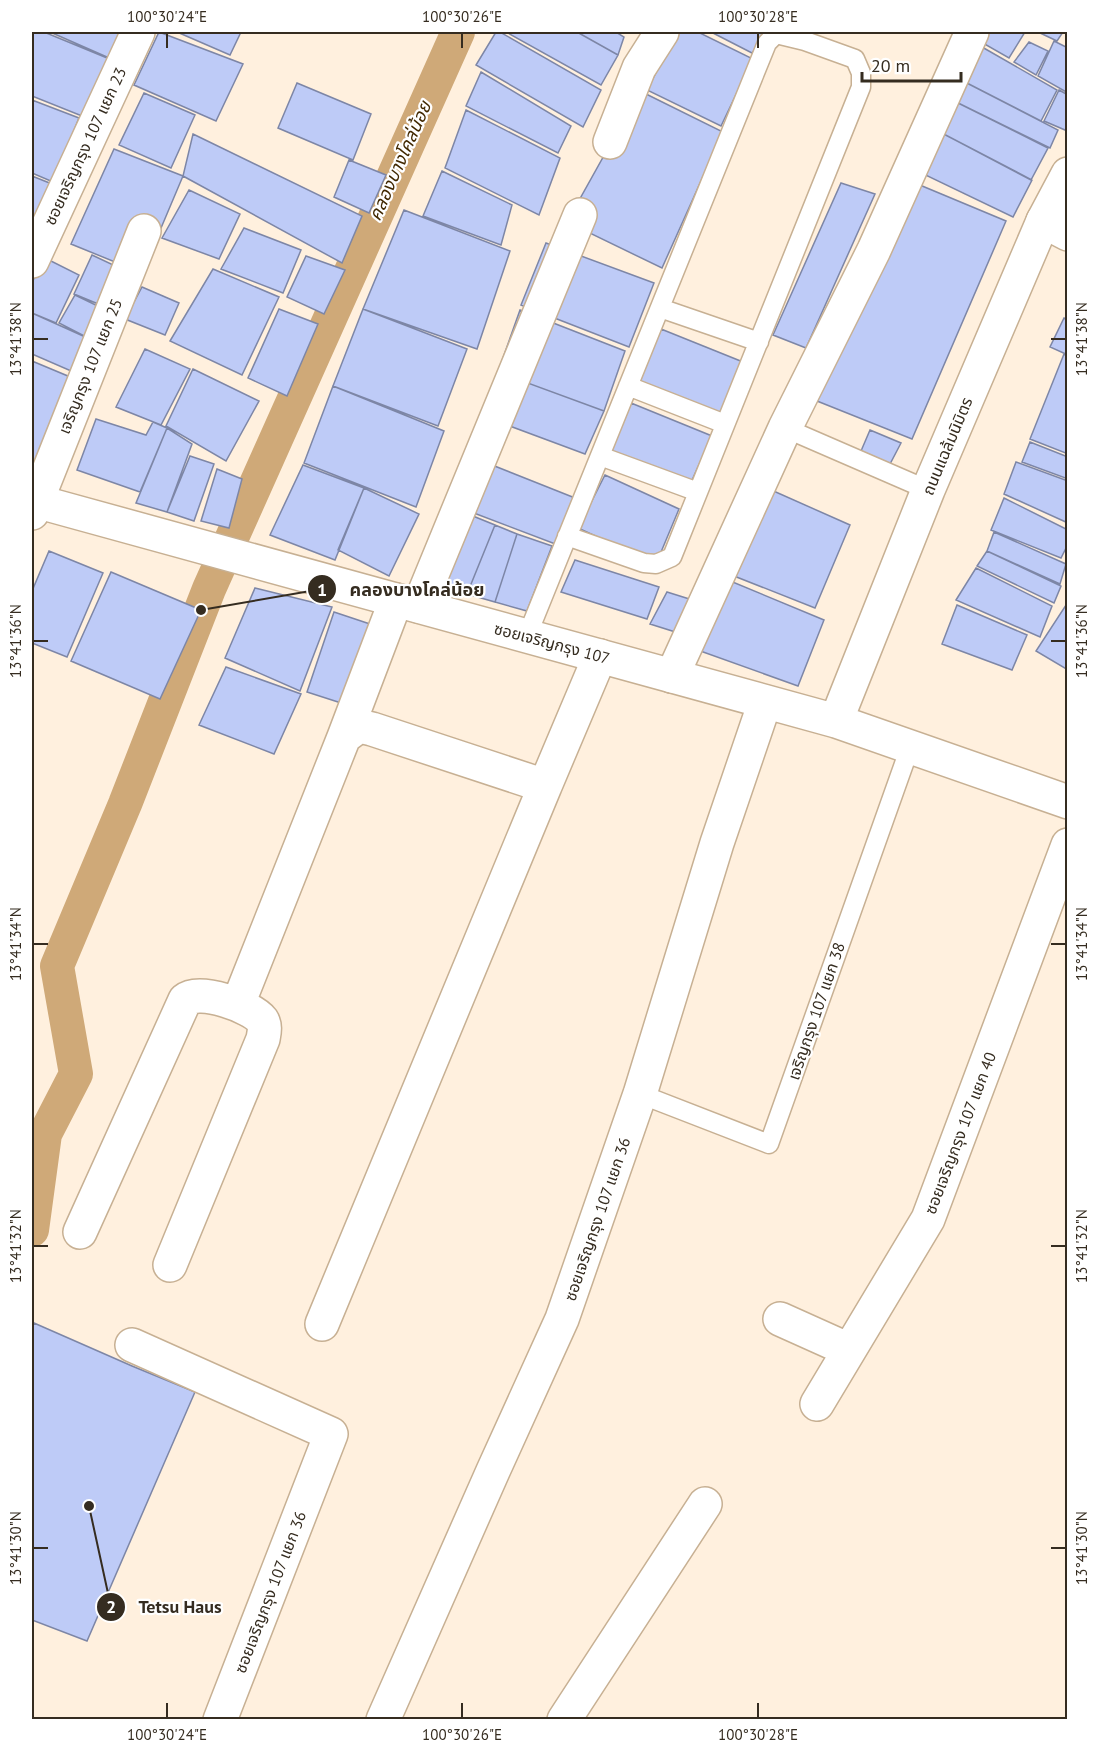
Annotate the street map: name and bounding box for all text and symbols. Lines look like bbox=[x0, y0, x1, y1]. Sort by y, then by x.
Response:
text: 100°30'24"E bbox=[127, 7, 207, 26]
text: 100°30'26"E bbox=[422, 7, 502, 26]
text: 100°30'28"E bbox=[718, 7, 798, 26]
scale bar bbox=[862, 45, 961, 83]
text: 20 m bbox=[871, 54, 910, 77]
street label: ซอยเจริญกรุง 107 แยก 23 bbox=[40, 64, 130, 228]
water label: คลองบางโคล่น้อย bbox=[363, 96, 437, 224]
street label: เจริญกรุง 107 แยก 25 bbox=[54, 295, 126, 437]
text: 13°41'38"N bbox=[6, 302, 25, 376]
text: 13°41'38"N bbox=[1072, 302, 1091, 376]
street label: ถนนแฉล้มนิมิตร bbox=[917, 394, 977, 498]
callout: คลองบางโคล่น้อย bbox=[307, 571, 496, 607]
text: 1 bbox=[317, 578, 327, 601]
text: คลองบางโคล่น้อย bbox=[350, 578, 484, 601]
text: 13°41'36"N bbox=[6, 604, 25, 678]
text: 13°41'36"N bbox=[1072, 604, 1091, 678]
street label: ซอยเจริญกรุง 107 bbox=[492, 618, 612, 668]
text: 13°41'34"N bbox=[6, 907, 25, 981]
text: 13°41'34"N bbox=[1072, 907, 1091, 981]
street label: เจริญกรุง 107 แยก 38 bbox=[783, 939, 849, 1083]
street label: ซอยเจริญกรุง 107 แยก 40 bbox=[920, 1049, 1000, 1217]
street label: ซอยเจริญกรุง 107 แยก 36 bbox=[560, 1134, 634, 1304]
text: 13°41'32"N bbox=[6, 1209, 25, 1283]
text: 13°41'32"N bbox=[1072, 1209, 1091, 1283]
street label: ซอยเจริญกรุง 107 แยก 36 bbox=[230, 1508, 310, 1676]
text: 13°41'30"N bbox=[6, 1511, 25, 1585]
text: 13°41'30"N bbox=[1072, 1511, 1091, 1585]
callout: Tetsu Haus bbox=[96, 1589, 233, 1625]
text: 2 bbox=[106, 1595, 116, 1618]
text: Tetsu Haus bbox=[138, 1595, 222, 1618]
text: 100°30'24"E bbox=[127, 1725, 207, 1744]
text: 100°30'26"E bbox=[422, 1725, 502, 1744]
text: 100°30'28"E bbox=[718, 1725, 798, 1744]

